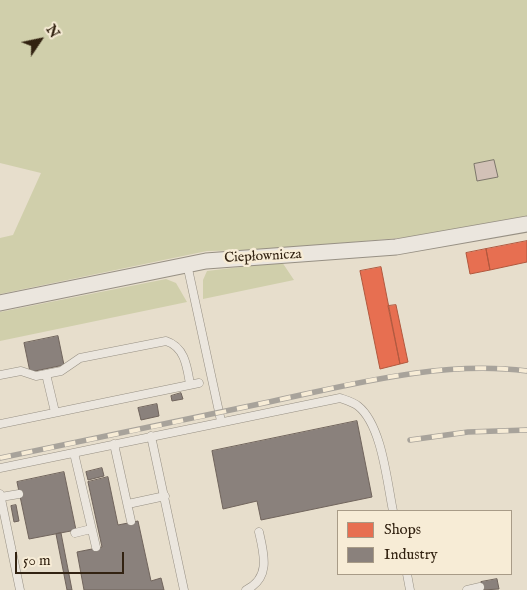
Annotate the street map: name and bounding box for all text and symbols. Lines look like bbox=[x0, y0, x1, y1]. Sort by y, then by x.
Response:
north arrow bbox=[15, 15, 65, 65]
text: N bbox=[42, 22, 63, 42]
street label: Ciepłownicza bbox=[224, 247, 302, 267]
legend bbox=[337, 510, 512, 575]
text: Shops bbox=[384, 520, 421, 539]
scale bar bbox=[18, 542, 126, 574]
text: Industry bbox=[384, 545, 438, 564]
text: 50 m bbox=[23, 551, 51, 570]

